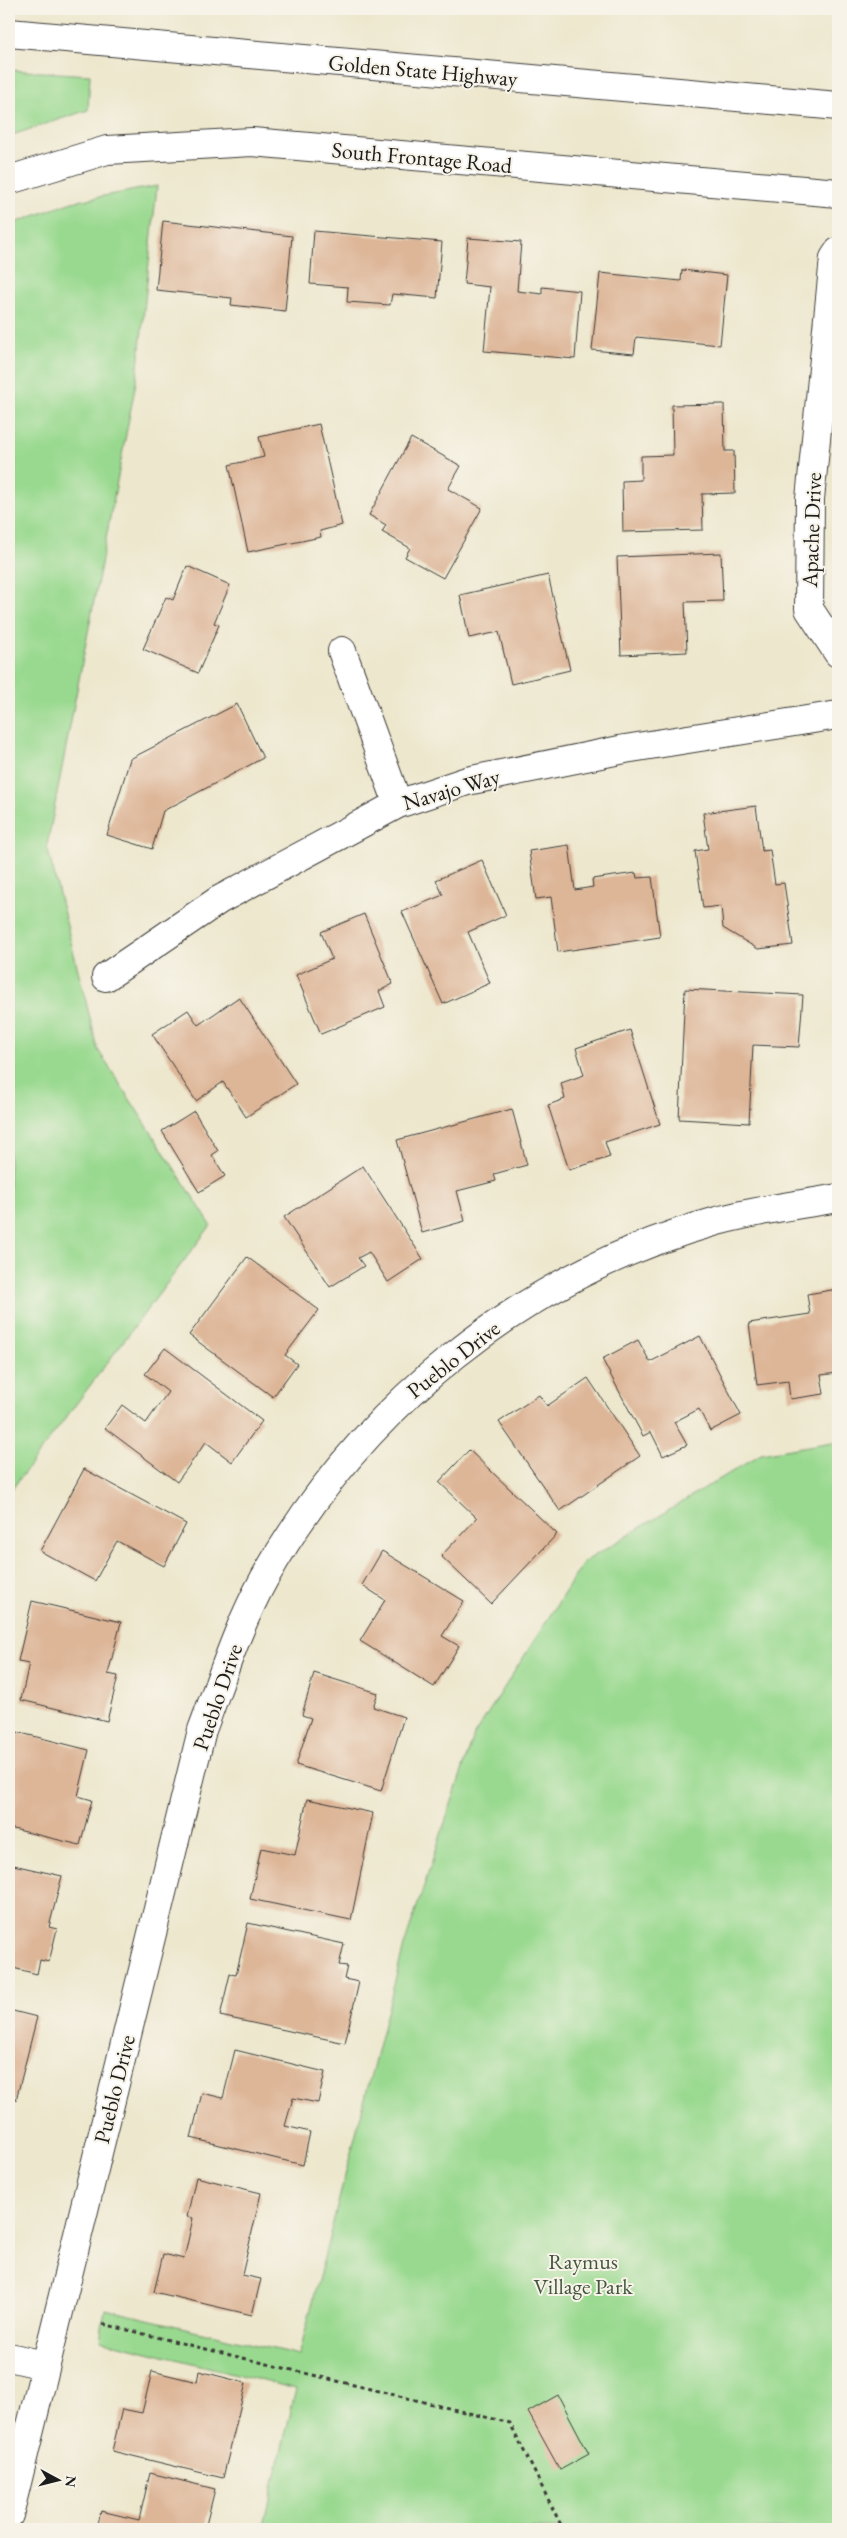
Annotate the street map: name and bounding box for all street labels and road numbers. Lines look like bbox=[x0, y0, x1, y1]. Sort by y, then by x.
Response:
street label: Golden State Highway bbox=[327, 48, 519, 93]
street label: South Frontage Road bbox=[331, 135, 514, 180]
street label: Apache Drive bbox=[795, 472, 828, 589]
street label: Navajo Way bbox=[399, 762, 504, 817]
street label: Pueblo Drive bbox=[401, 1314, 506, 1405]
street label: Pueblo Drive bbox=[186, 1640, 249, 1754]
street label: Pueblo Drive bbox=[87, 2031, 142, 2146]

